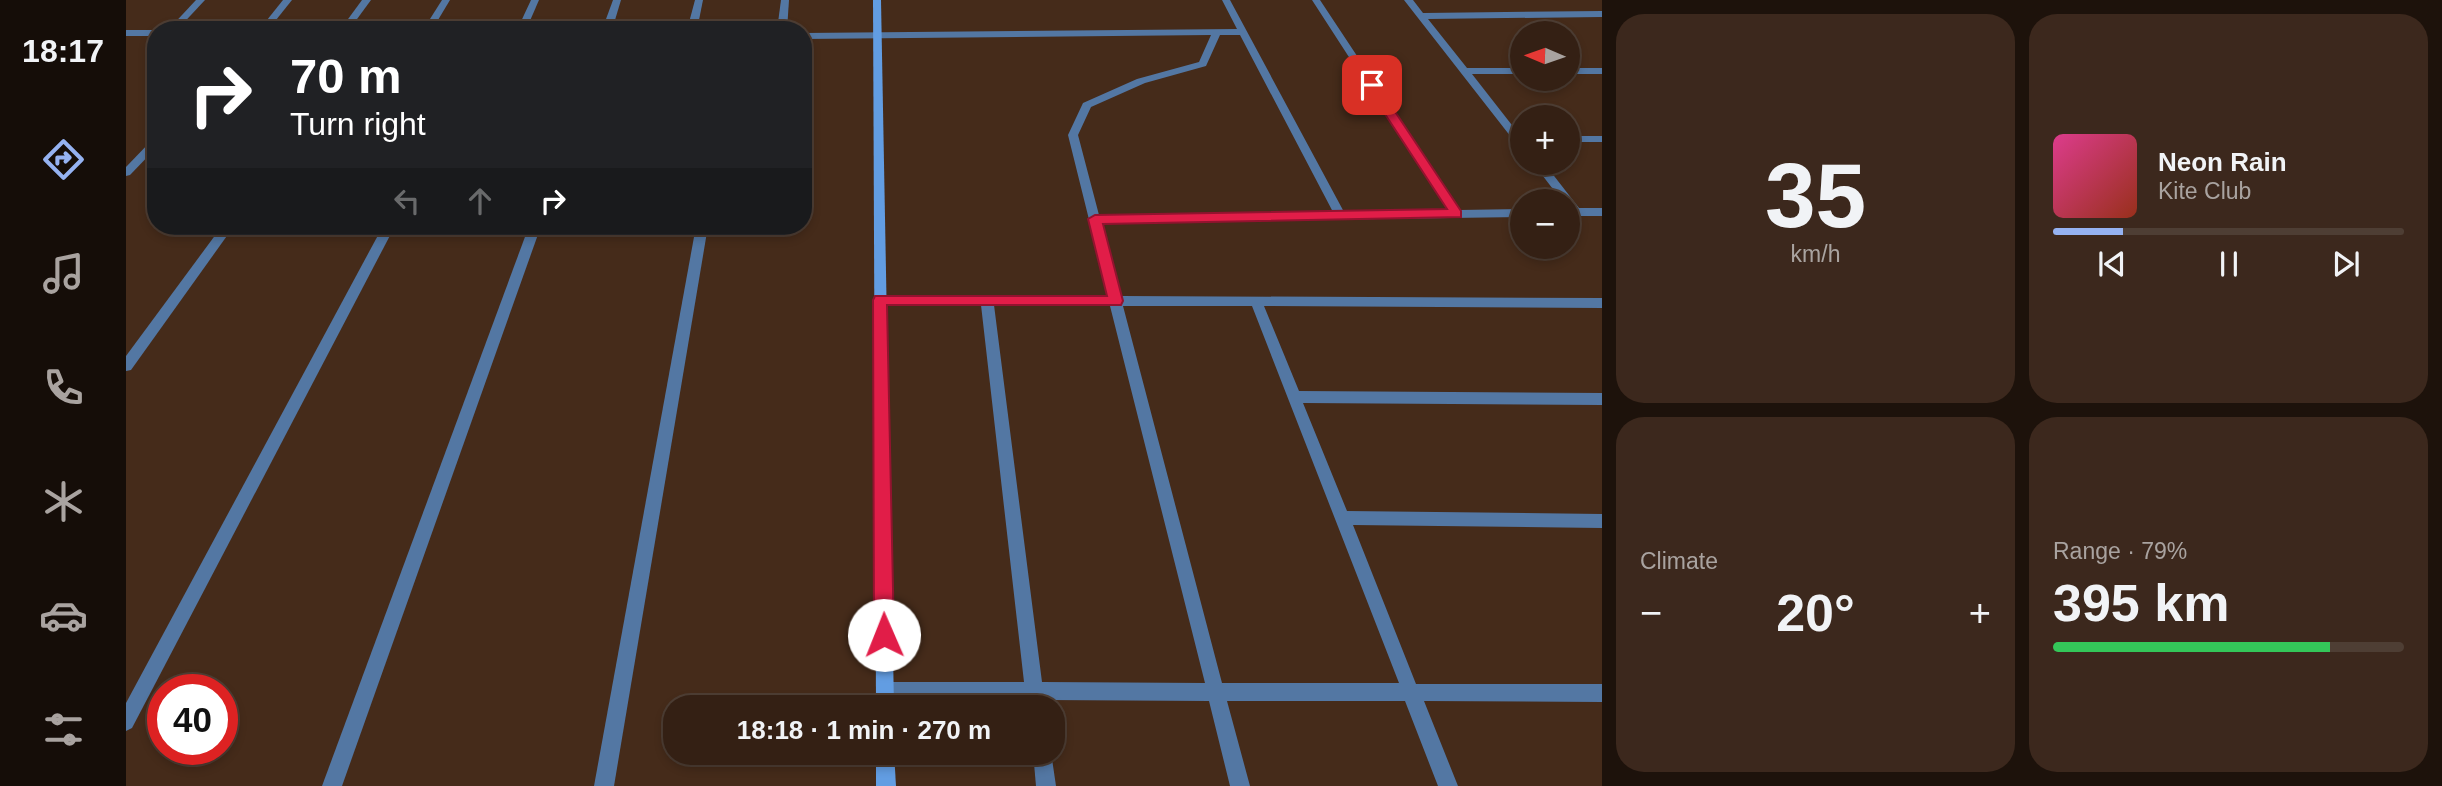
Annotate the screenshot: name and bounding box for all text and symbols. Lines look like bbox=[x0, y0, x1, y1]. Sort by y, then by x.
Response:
north arrow bbox=[1510, 21, 1580, 91]
map controls bbox=[1510, 21, 1580, 259]
text: 18:17 bbox=[22, 33, 104, 69]
icon: right bbox=[175, 49, 266, 140]
text: 70 m bbox=[290, 49, 402, 103]
pin bbox=[1342, 55, 1402, 115]
icon: arrive bbox=[1353, 66, 1391, 104]
button: + bbox=[1510, 105, 1580, 175]
text: Turn right bbox=[290, 106, 426, 142]
icon: directions bbox=[39, 135, 88, 184]
text: 35 bbox=[1765, 145, 1866, 246]
text: Neon Rain bbox=[2158, 147, 2287, 177]
text: Kite Club bbox=[2158, 178, 2251, 204]
icon: left bbox=[388, 182, 426, 220]
icon: ahead bbox=[461, 182, 499, 220]
icon: right bbox=[534, 182, 572, 220]
button: − bbox=[1510, 189, 1580, 259]
text: km/h bbox=[1791, 241, 1840, 267]
icon: previous bbox=[2093, 245, 2131, 283]
icon: pause bbox=[2210, 245, 2248, 283]
icon: next bbox=[2327, 245, 2365, 283]
icon: music bbox=[39, 249, 88, 298]
icon: phone bbox=[39, 363, 88, 412]
icon: climate bbox=[39, 477, 88, 526]
text: Range · 79% bbox=[2053, 538, 2187, 564]
text: Climate bbox=[1640, 548, 1718, 574]
text: 395 km bbox=[2053, 574, 2229, 632]
text: 20° bbox=[1776, 584, 1855, 642]
icon: car bbox=[39, 591, 88, 640]
text: − bbox=[1640, 592, 1662, 634]
text: + bbox=[1969, 592, 1991, 634]
position arrow bbox=[847, 598, 921, 672]
speed limit sign: 40 bbox=[147, 674, 238, 765]
icon: filters bbox=[39, 705, 88, 754]
text: 18:18 · 1 min · 270 m bbox=[737, 715, 991, 745]

